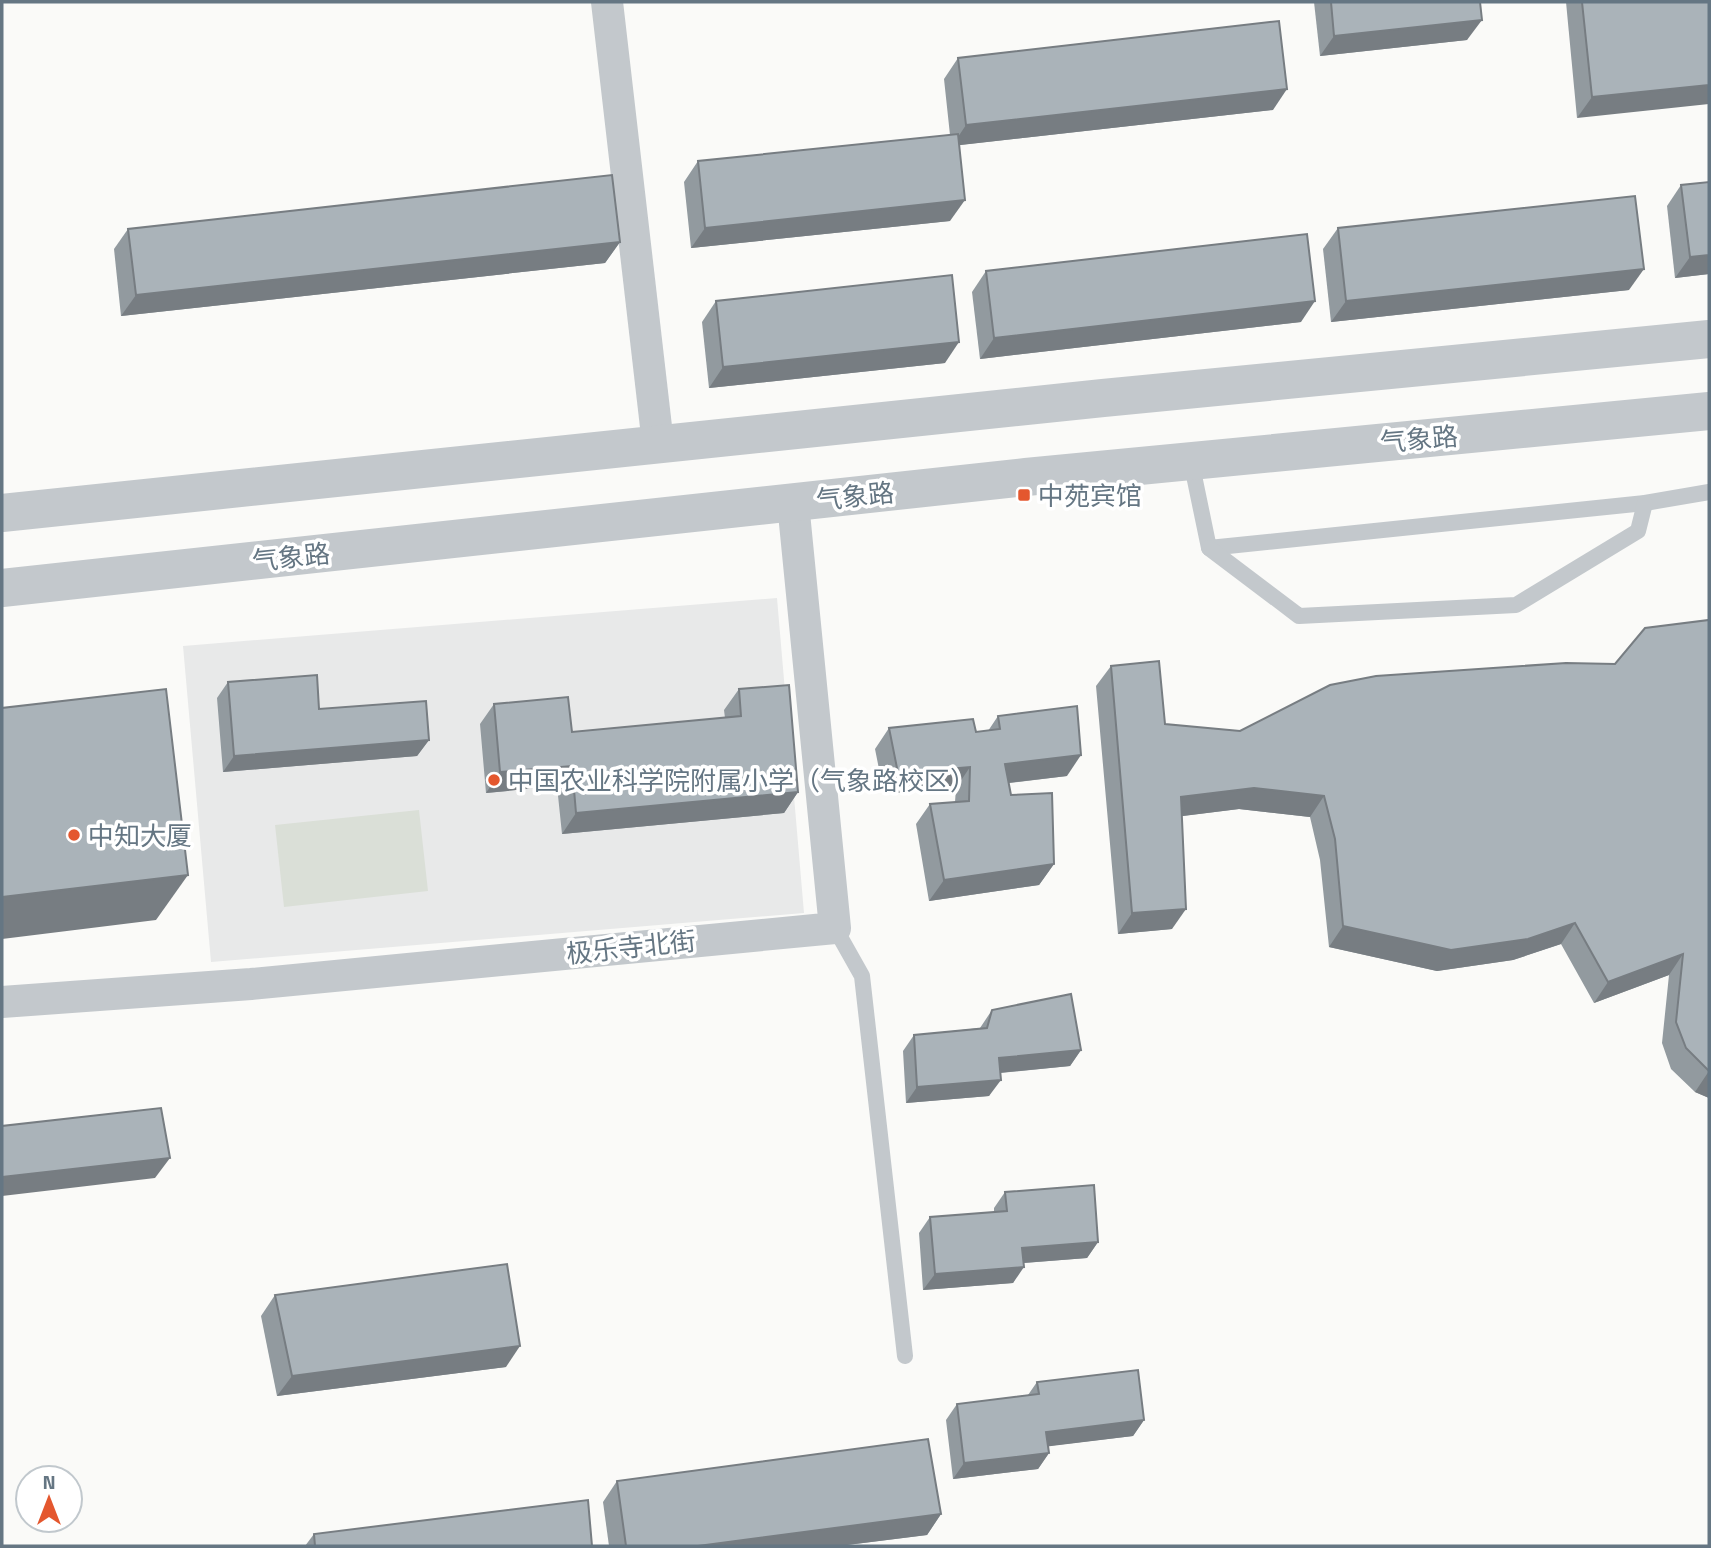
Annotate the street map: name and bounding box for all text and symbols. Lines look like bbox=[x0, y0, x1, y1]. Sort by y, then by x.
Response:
street label: 气象路 bbox=[1378, 416, 1460, 462]
street label: 气象路 bbox=[814, 473, 896, 519]
place label: 中苑宾馆 bbox=[1038, 476, 1142, 515]
marker: 中苑宾馆 bbox=[1016, 487, 1032, 503]
street label: 气象路 bbox=[250, 534, 332, 580]
place label: 中国农业科学院附属小学（气象路校区） bbox=[508, 761, 976, 800]
marker: 中国农业科学院附属小学（气象路校区） bbox=[486, 772, 502, 788]
place label: 中知大厦 bbox=[88, 816, 192, 855]
marker: 中知大厦 bbox=[66, 827, 82, 843]
street label: 极乐寺北街 bbox=[564, 921, 698, 973]
north arrow bbox=[14, 1464, 84, 1534]
text: N bbox=[42, 1467, 56, 1496]

